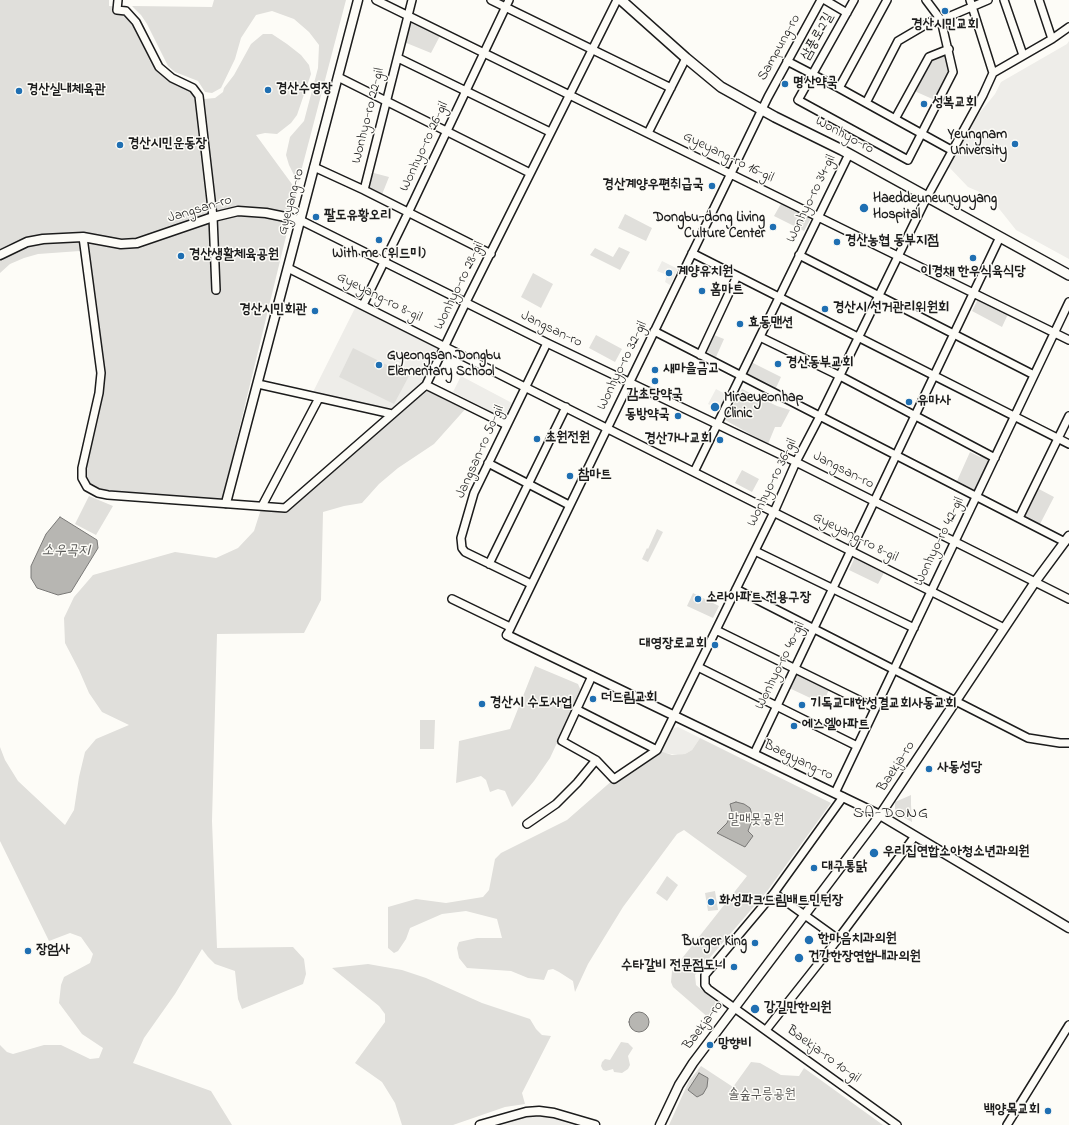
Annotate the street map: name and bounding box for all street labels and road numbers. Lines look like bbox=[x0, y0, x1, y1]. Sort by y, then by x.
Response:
street label: 삼풍로2길 bbox=[798, 10, 838, 64]
street label: Sampung-ro bbox=[755, 12, 805, 84]
street label: Wonhyo-ro 22-gil bbox=[349, 66, 389, 166]
street label: Wonhyo-ro 26-gil bbox=[397, 99, 453, 195]
street label: Wonhyo-ro bbox=[812, 114, 876, 158]
street label: Gyeyang-ro 16-gil bbox=[680, 129, 776, 187]
street label: Wonhyo-ro 34-gil bbox=[784, 152, 840, 246]
street label: Gyeyang-ro bbox=[275, 167, 309, 237]
street label: Jangsan-ro bbox=[166, 192, 234, 228]
street label: Wonhyo-ro 28-gil bbox=[431, 239, 489, 333]
street label: Gyeyang-ro 8-gil bbox=[334, 269, 424, 327]
street label: Jangsan-ro bbox=[518, 308, 584, 352]
street label: Wonhyo-ro 32-gil bbox=[594, 319, 652, 413]
street label: Jangsan-ro 50-gil bbox=[453, 403, 509, 501]
street label: Wonhyo-ro 36-gil bbox=[744, 436, 802, 530]
street label: Jangsan-ro bbox=[810, 449, 876, 493]
street label: Wonhyo-ro 42-gil bbox=[911, 495, 969, 589]
street label: Gyeyang-ro 8-gil bbox=[810, 509, 900, 567]
street label: Wonhyo-ro 40-gil bbox=[752, 619, 810, 713]
street label: Baegyang-ro bbox=[761, 737, 835, 785]
street label: Baekja-ro bbox=[875, 739, 919, 795]
street label: Baekja-ro bbox=[680, 998, 728, 1054]
street label: Baekja-ro 10-gil bbox=[783, 1023, 863, 1087]

